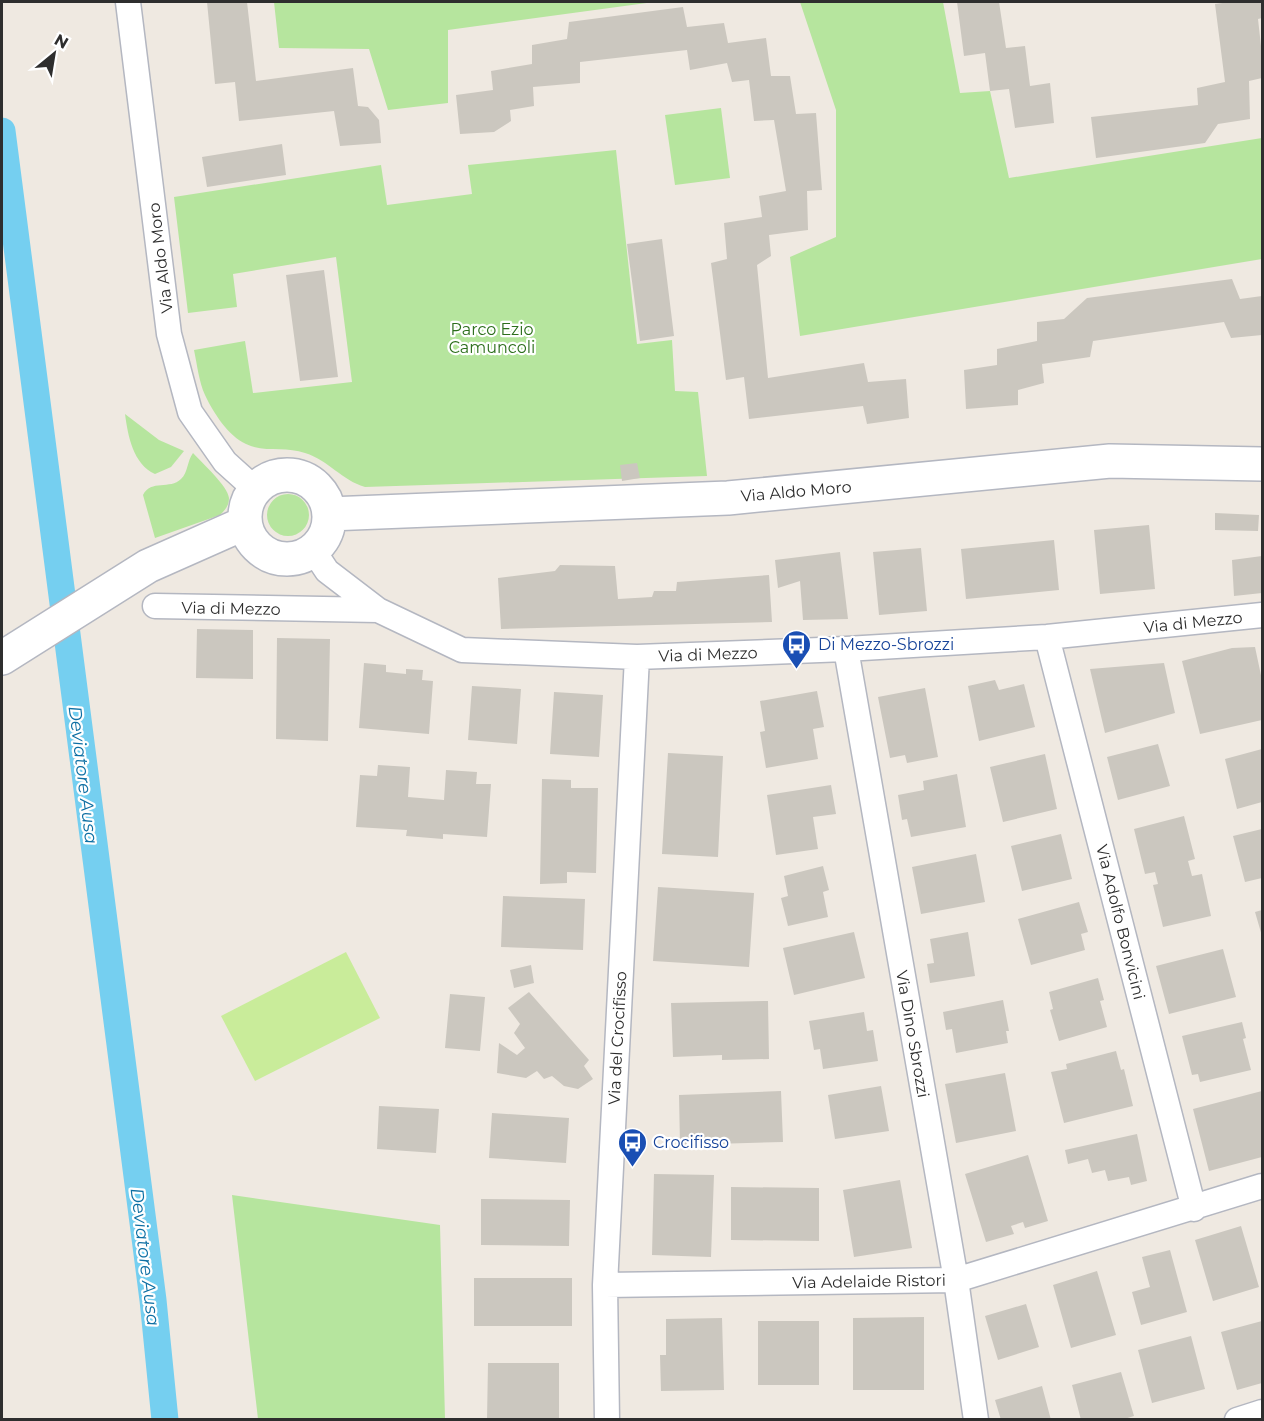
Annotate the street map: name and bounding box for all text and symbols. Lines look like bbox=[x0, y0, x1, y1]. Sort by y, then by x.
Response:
north arrow bbox=[24, 24, 84, 84]
text: N bbox=[51, 30, 72, 53]
street label: Via Aldo Moro bbox=[144, 202, 177, 314]
park label: Parco Ezio Camuncoli bbox=[449, 320, 535, 357]
street label: Via Aldo Moro bbox=[740, 477, 852, 506]
street label: Via di Mezzo bbox=[181, 598, 281, 619]
street label: Via di Mezzo bbox=[1143, 608, 1243, 637]
bus stop icon: Di Mezzo-Sbrozzi bbox=[781, 628, 813, 670]
place label: Di Mezzo-Sbrozzi bbox=[818, 635, 954, 654]
street label: Via di Mezzo bbox=[658, 643, 758, 666]
water label: Deviatore Ausa bbox=[64, 705, 102, 845]
street label: Via Adolfo Bonvicini bbox=[1092, 843, 1149, 1002]
street label: Via Dino Sbrozzi bbox=[892, 969, 933, 1099]
street label: Via del Crocifisso bbox=[605, 971, 630, 1105]
bus stop icon: Crocifisso bbox=[616, 1126, 648, 1168]
place label: Crocifisso bbox=[653, 1133, 729, 1152]
water label: Deviatore Ausa bbox=[126, 1187, 164, 1327]
street label: Via Adelaide Ristori bbox=[792, 1271, 946, 1292]

